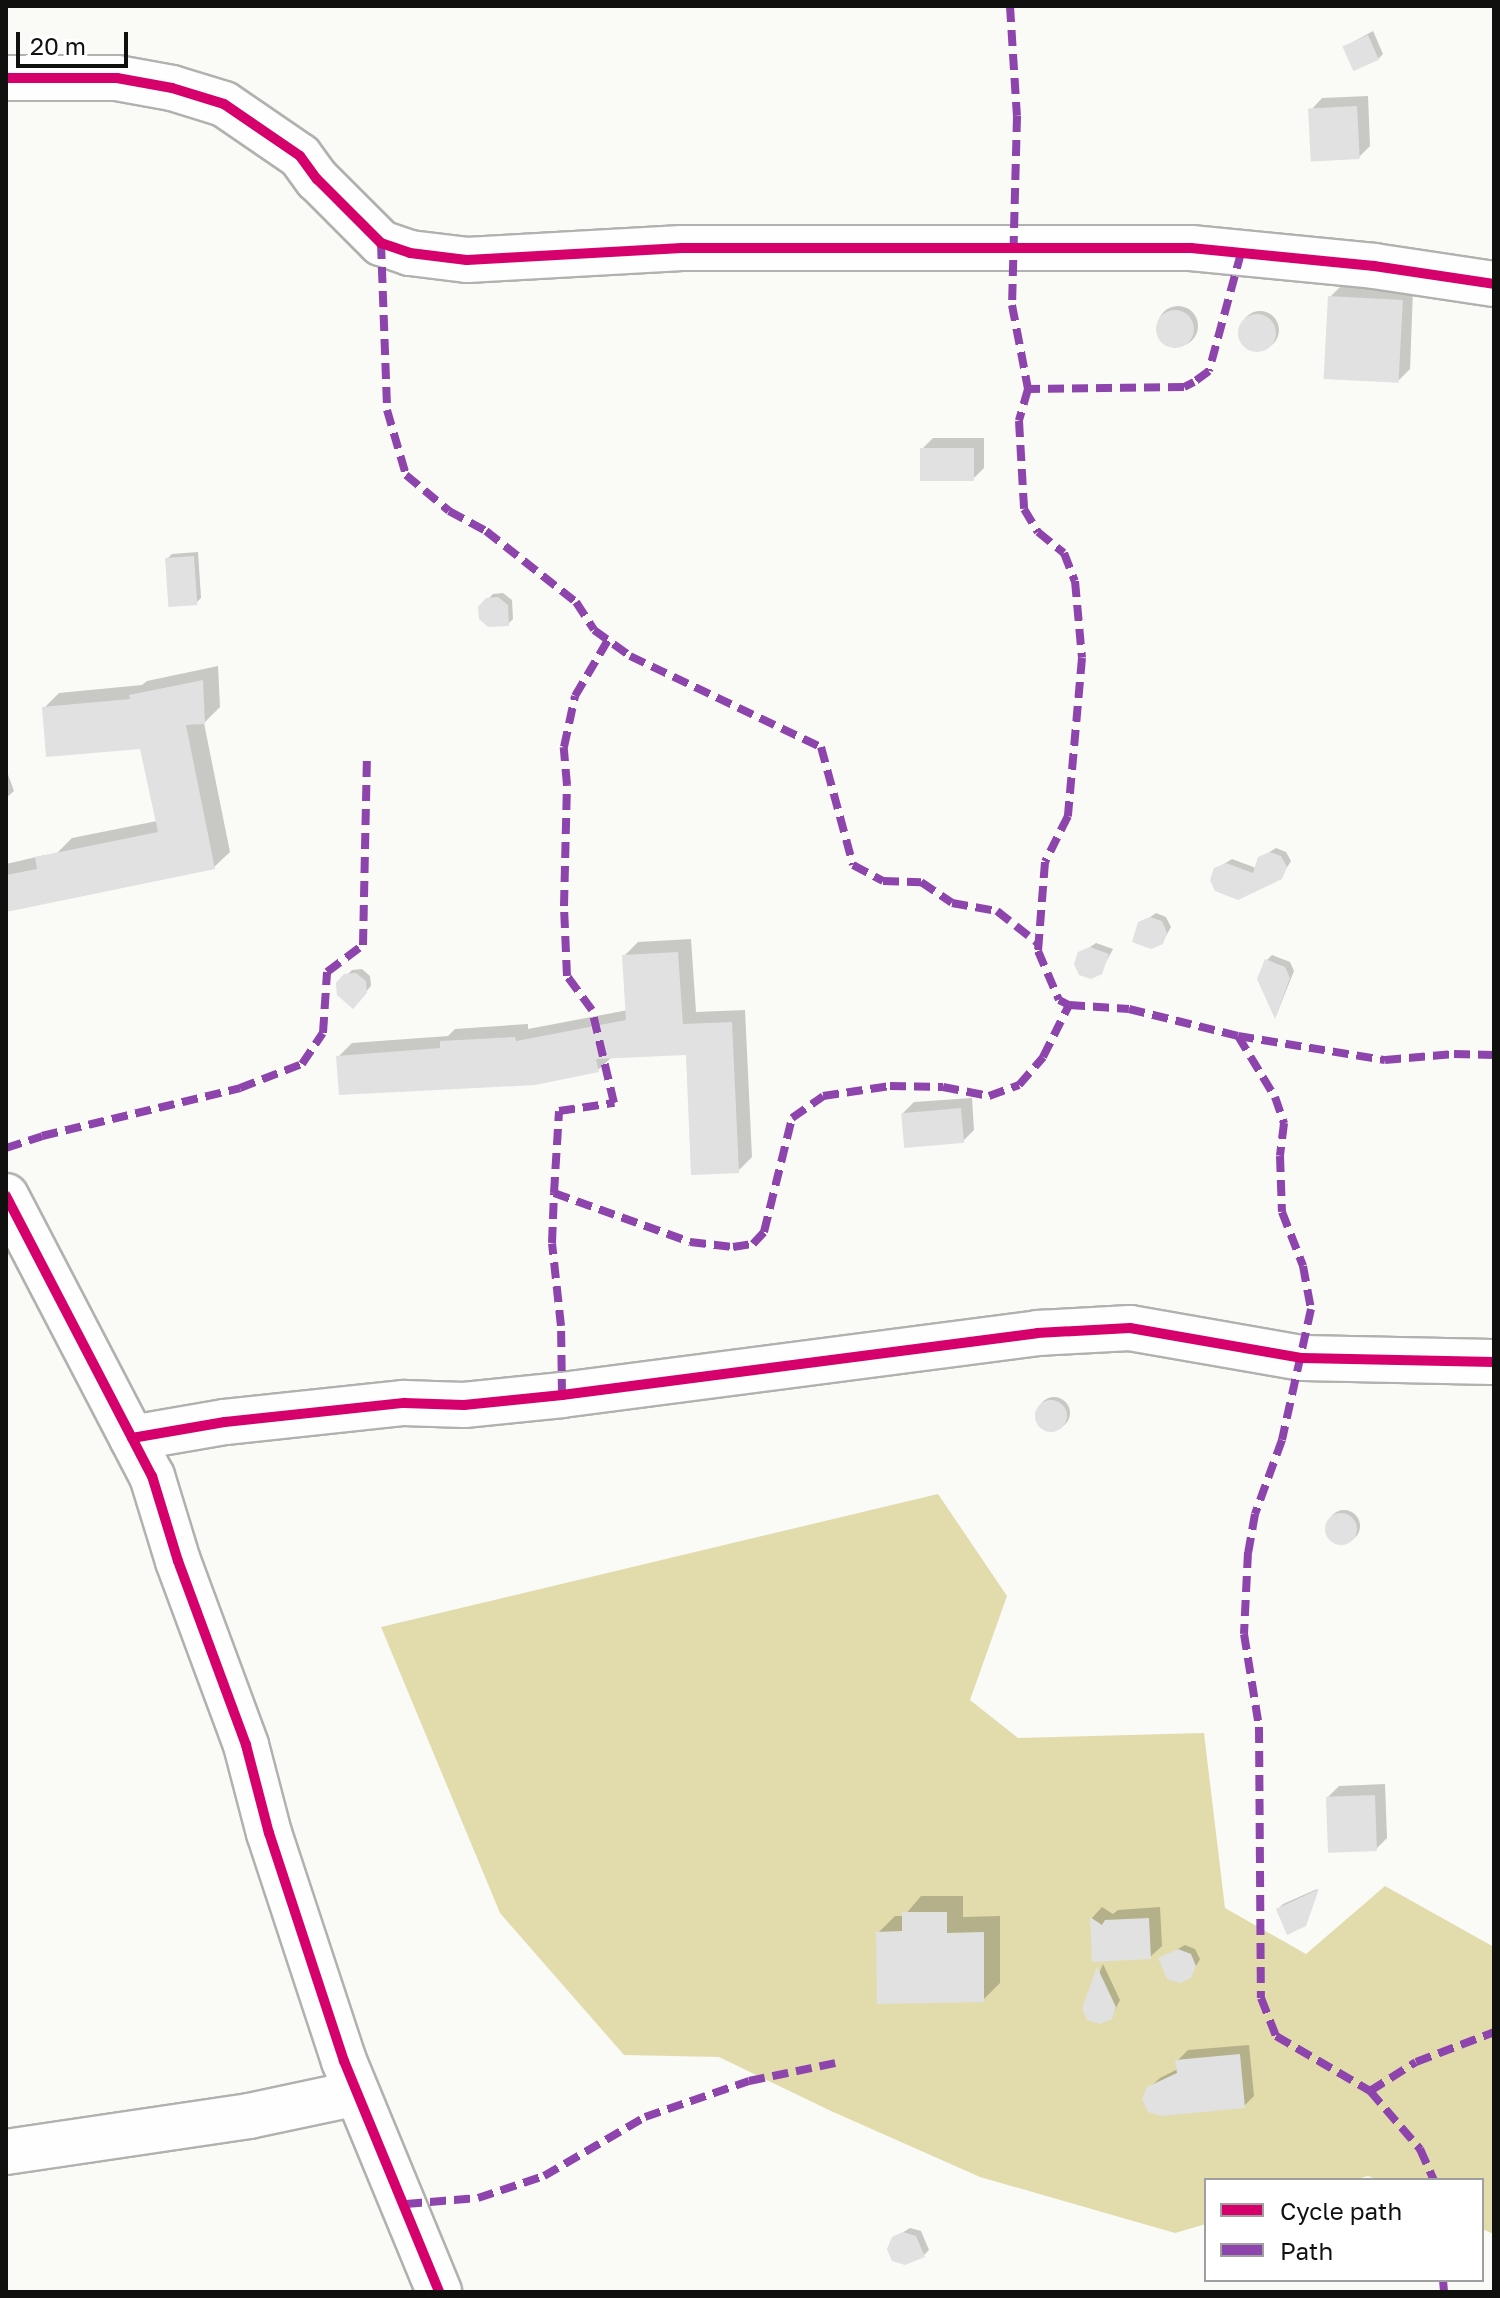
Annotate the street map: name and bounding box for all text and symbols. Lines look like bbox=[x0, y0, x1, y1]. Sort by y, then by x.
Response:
scale bar bbox=[20, 16, 132, 66]
text: 20 m bbox=[30, 31, 86, 60]
legend bbox=[1204, 2178, 1484, 2282]
text: Cycle path bbox=[1280, 2196, 1402, 2225]
text: Path bbox=[1280, 2236, 1333, 2265]

